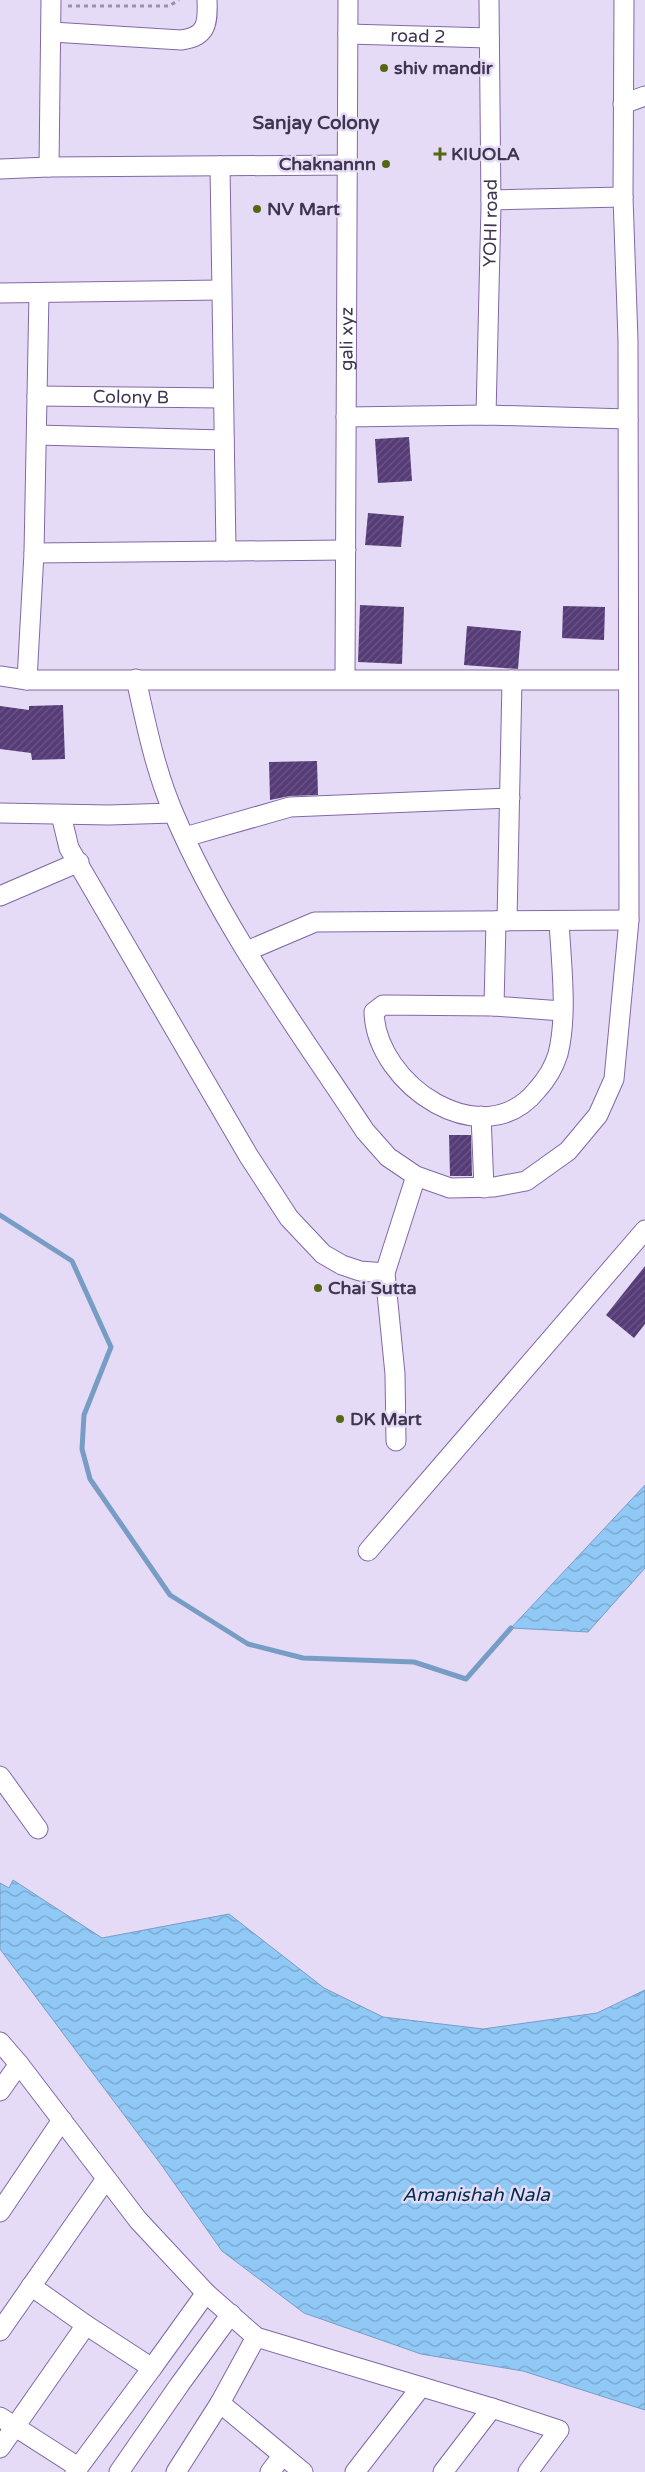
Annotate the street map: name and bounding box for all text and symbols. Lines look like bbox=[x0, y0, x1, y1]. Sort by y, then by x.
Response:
street label: road 2 bbox=[390, 24, 446, 48]
place label: shiv mandir bbox=[394, 57, 494, 79]
marker: shiv mandir bbox=[378, 62, 390, 74]
district label: Sanjay Colony bbox=[253, 112, 380, 135]
place label: KIUOLA bbox=[451, 143, 520, 165]
marker: KIUOLA bbox=[433, 147, 447, 161]
place label: Chaknannn bbox=[279, 153, 376, 175]
marker: Chaknannn bbox=[380, 158, 392, 170]
street label: YOHI road bbox=[479, 179, 502, 267]
place label: NV Mart bbox=[267, 198, 340, 220]
marker: NV Mart bbox=[251, 203, 263, 215]
street label: gali xyz bbox=[335, 307, 358, 371]
street label: Colony B bbox=[93, 386, 169, 408]
place label: Chai Sutta bbox=[328, 1277, 417, 1299]
marker: Chai Sutta bbox=[312, 1282, 324, 1294]
place label: DK Mart bbox=[350, 1408, 422, 1430]
marker: DK Mart bbox=[334, 1413, 346, 1425]
water label: Amanishah Nala bbox=[402, 2184, 551, 2206]

